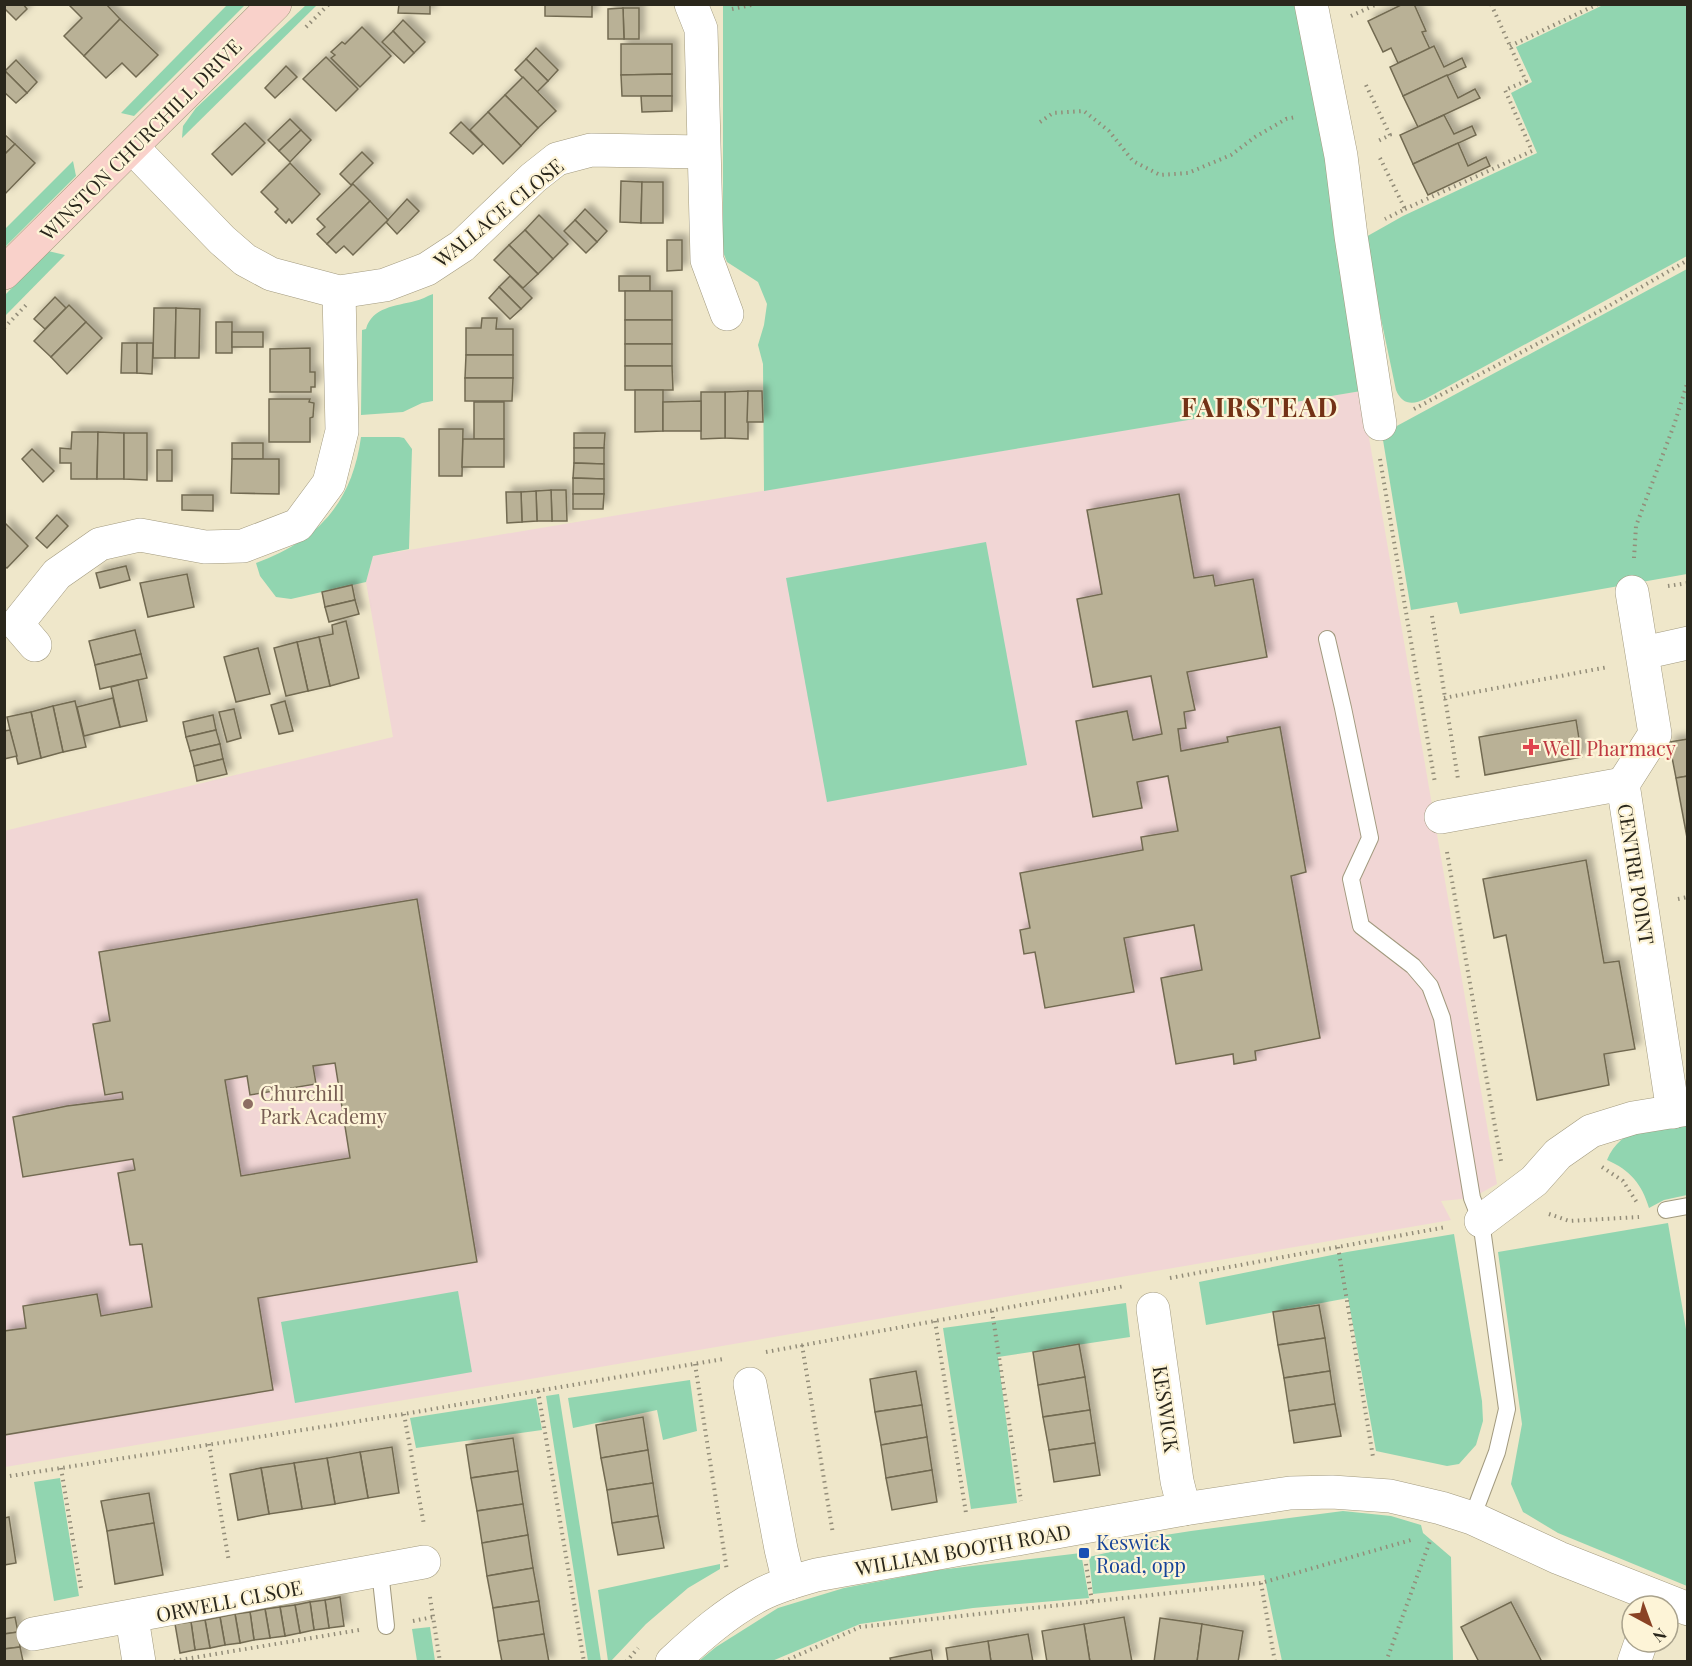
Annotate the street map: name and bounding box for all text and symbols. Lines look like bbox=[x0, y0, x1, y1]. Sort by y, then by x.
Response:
street label: WINSTON CHURCHILL DRIVE bbox=[33, 32, 247, 246]
street label: WALLACE CLOSE bbox=[427, 151, 568, 273]
district label: FAIRSTEAD bbox=[1181, 389, 1339, 424]
place label: Well Pharmacy bbox=[1542, 734, 1676, 761]
marker: Well Pharmacy bbox=[1524, 740, 1538, 754]
street label: CENTRE POINT bbox=[1613, 802, 1661, 946]
place label: Churchill Park Academy bbox=[260, 1079, 387, 1129]
marker: Churchill Park Academy bbox=[241, 1097, 255, 1111]
street label: KESWICK bbox=[1148, 1364, 1187, 1455]
street label: WILLIAM BOOTH ROAD bbox=[852, 1517, 1073, 1581]
place label: Keswick Road, opp bbox=[1096, 1528, 1186, 1578]
marker: Keswick Road, opp bbox=[1077, 1546, 1091, 1560]
street label: ORWELL CLSOE bbox=[154, 1573, 304, 1627]
north arrow bbox=[1620, 1594, 1680, 1654]
text: N bbox=[1649, 1624, 1671, 1648]

